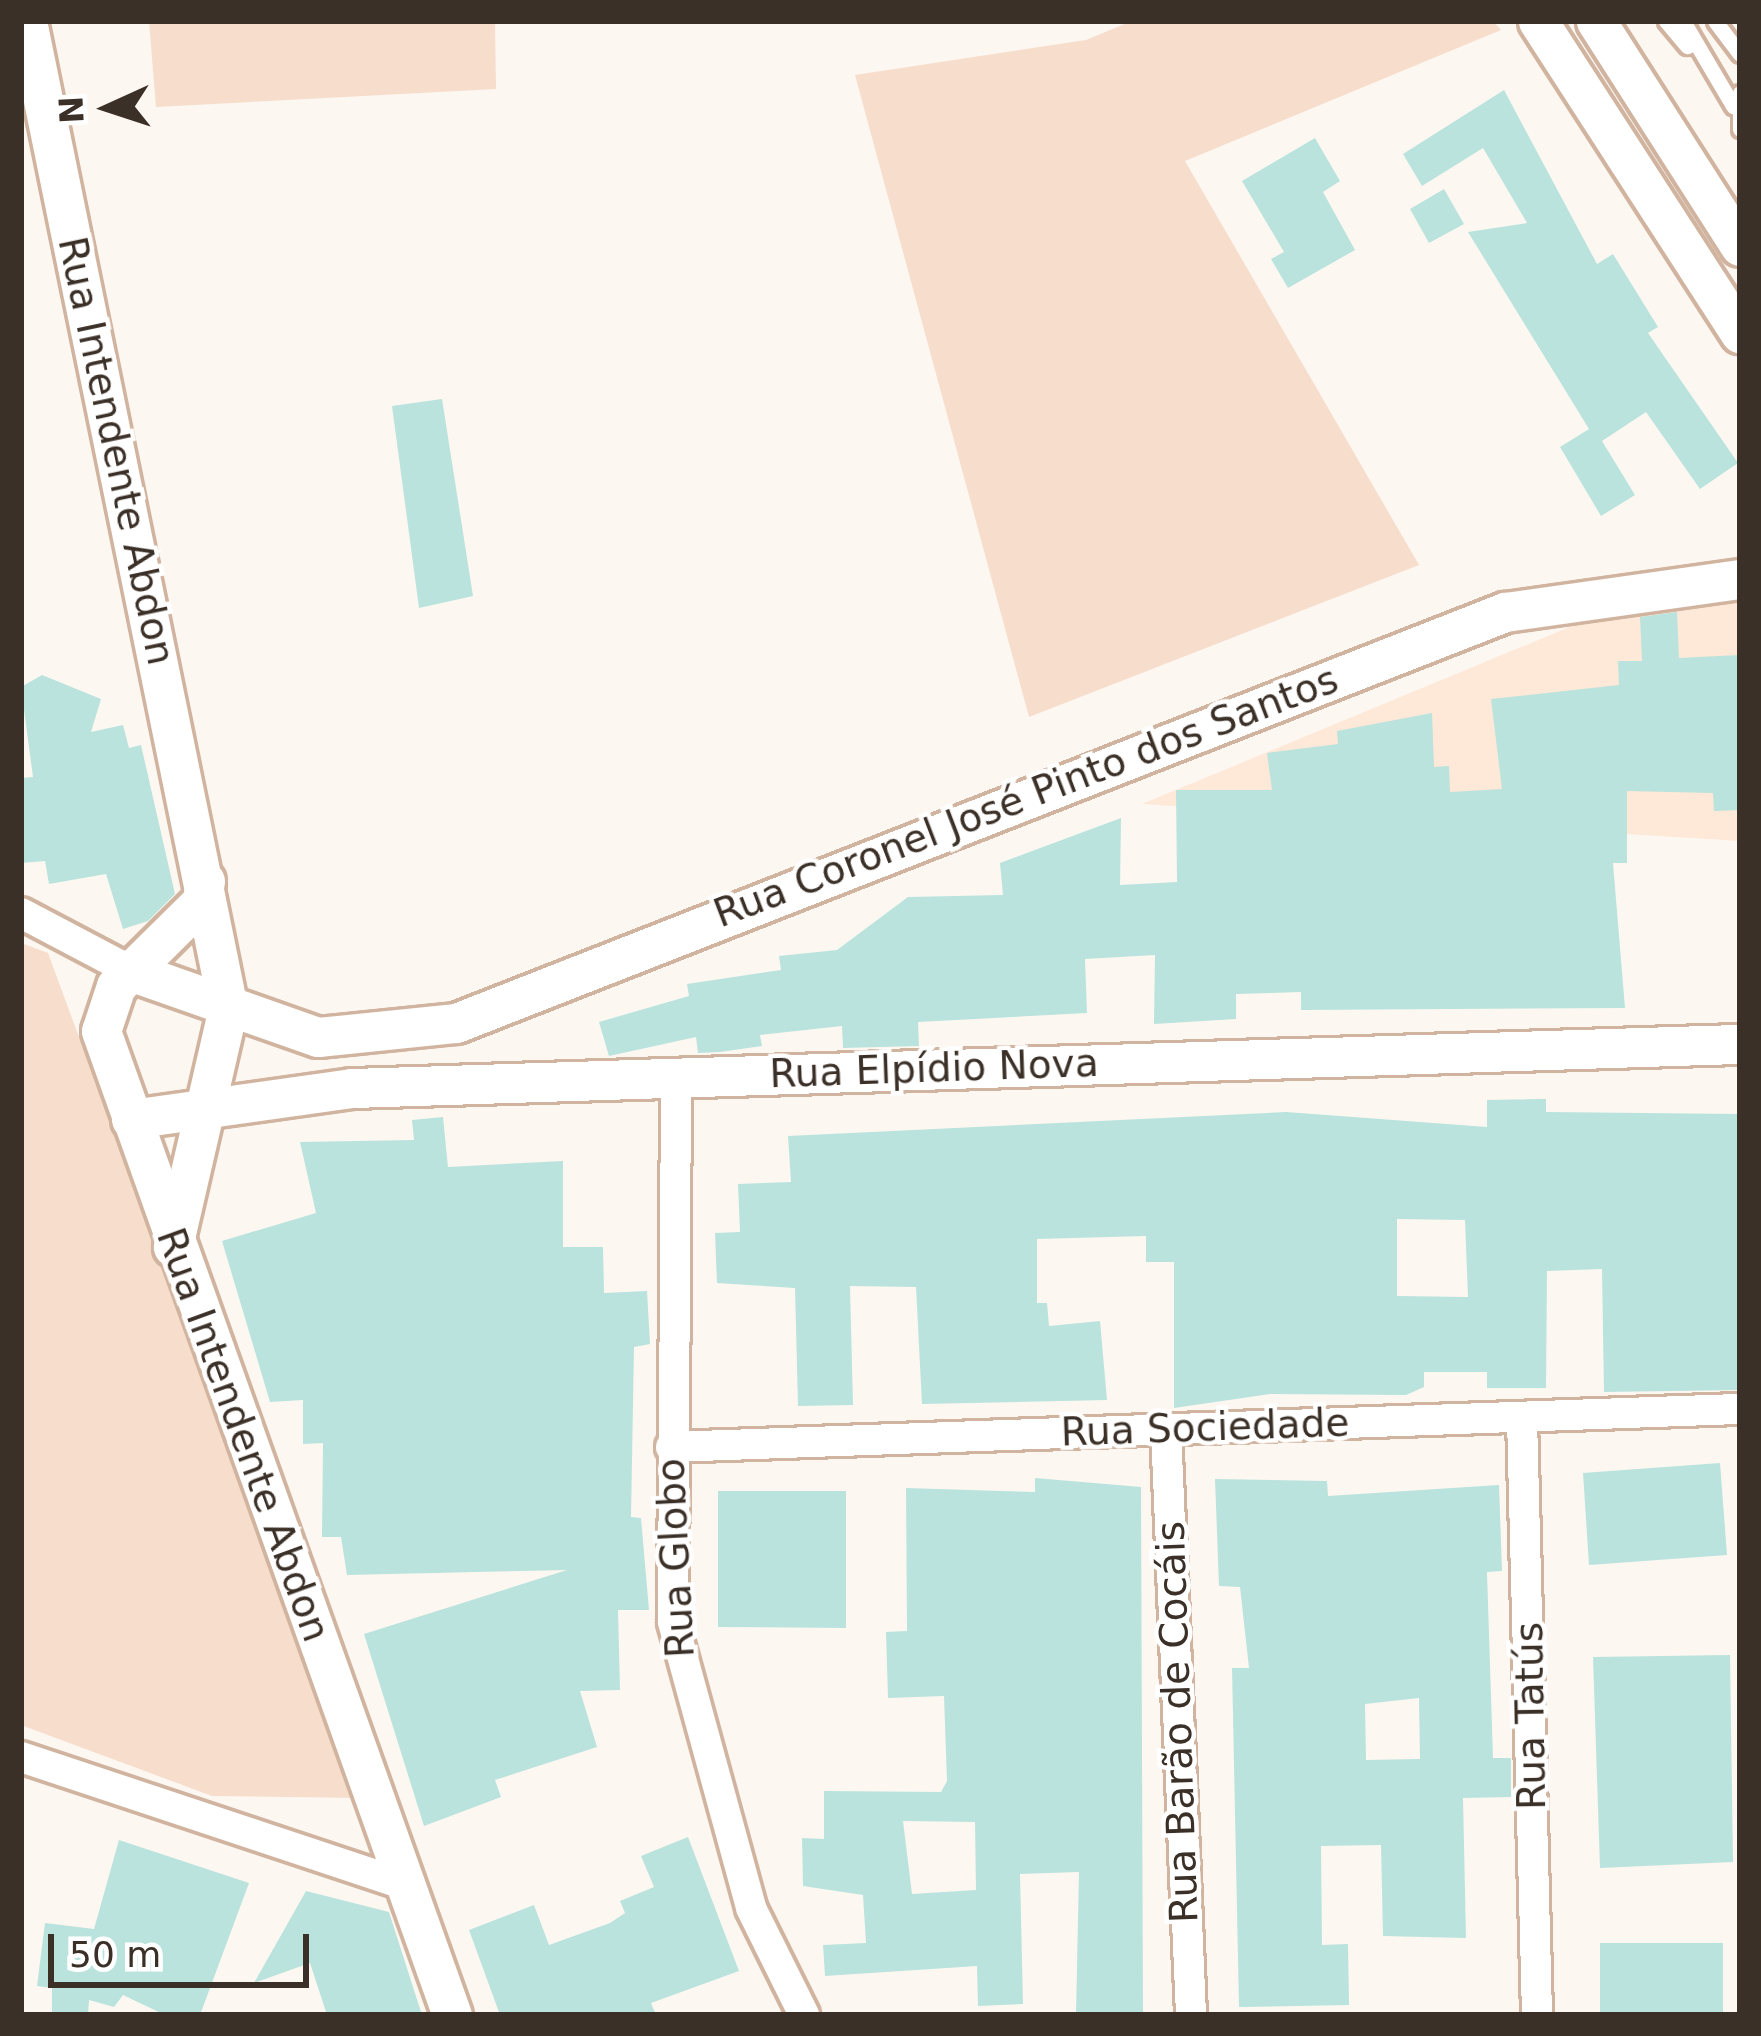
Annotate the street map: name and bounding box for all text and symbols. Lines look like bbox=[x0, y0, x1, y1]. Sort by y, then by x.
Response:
north arrow bbox=[48, 48, 168, 168]
text: N bbox=[51, 95, 92, 125]
street label: Rua Intendente Abdon bbox=[48, 233, 184, 669]
street label: Rua Coronel José Pinto dos Santos bbox=[707, 656, 1345, 938]
street label: Rua Elpídio Nova bbox=[769, 1040, 1099, 1098]
street label: Rua Intendente Abdon bbox=[146, 1222, 340, 1648]
street label: Rua Sociedade bbox=[1060, 1400, 1350, 1456]
street label: Rua Globo bbox=[647, 1457, 705, 1659]
street label: Rua Barão de Cocáis bbox=[1148, 1520, 1208, 1924]
street label: Rua Tatús bbox=[1506, 1622, 1556, 1810]
scale bar bbox=[54, 1910, 315, 1984]
text: 50 m bbox=[69, 1934, 161, 1975]

